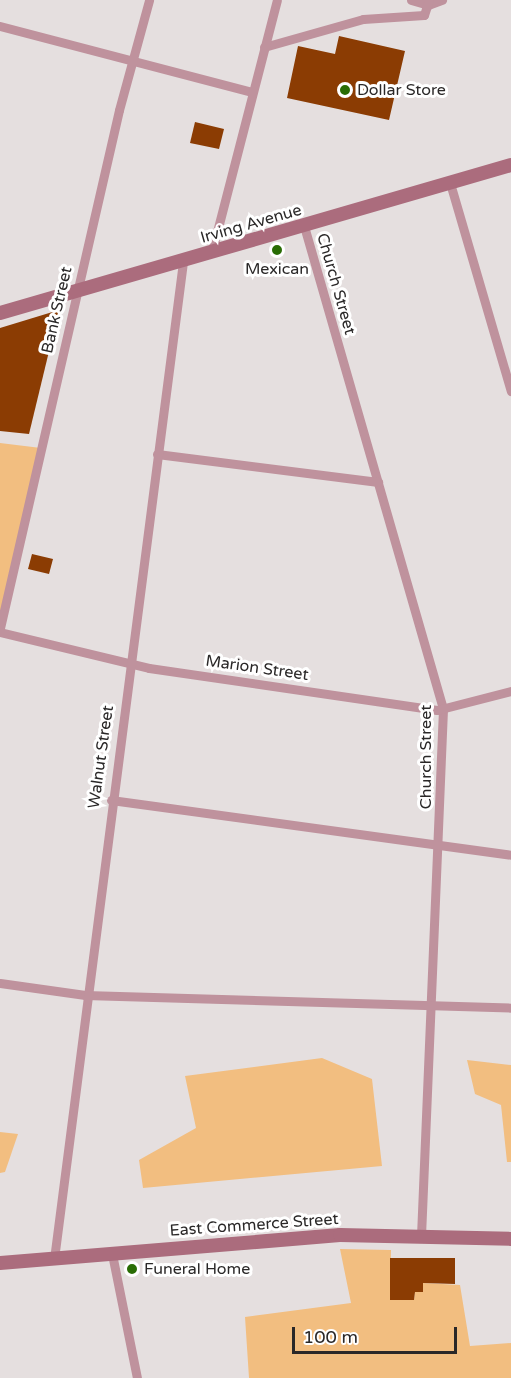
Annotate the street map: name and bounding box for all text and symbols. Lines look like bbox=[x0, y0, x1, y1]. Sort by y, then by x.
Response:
place label: Dollar Store bbox=[357, 80, 446, 100]
marker: Dollar Store bbox=[338, 83, 352, 97]
street label: Irving Avenue bbox=[198, 200, 304, 248]
street label: Church Street bbox=[312, 231, 360, 337]
marker: Mexican bbox=[270, 243, 284, 257]
place label: Mexican bbox=[245, 259, 309, 279]
street label: Bank Street bbox=[38, 265, 76, 355]
street label: Marion Street bbox=[204, 651, 310, 685]
street label: Walnut Street bbox=[84, 704, 118, 810]
street label: Church Street bbox=[416, 705, 436, 809]
street label: East Commerce Street bbox=[169, 1210, 339, 1240]
place label: Funeral Home bbox=[144, 1259, 250, 1279]
marker: Funeral Home bbox=[125, 1262, 139, 1276]
scale bar bbox=[295, 1315, 460, 1353]
text: 100 m bbox=[303, 1326, 358, 1348]

